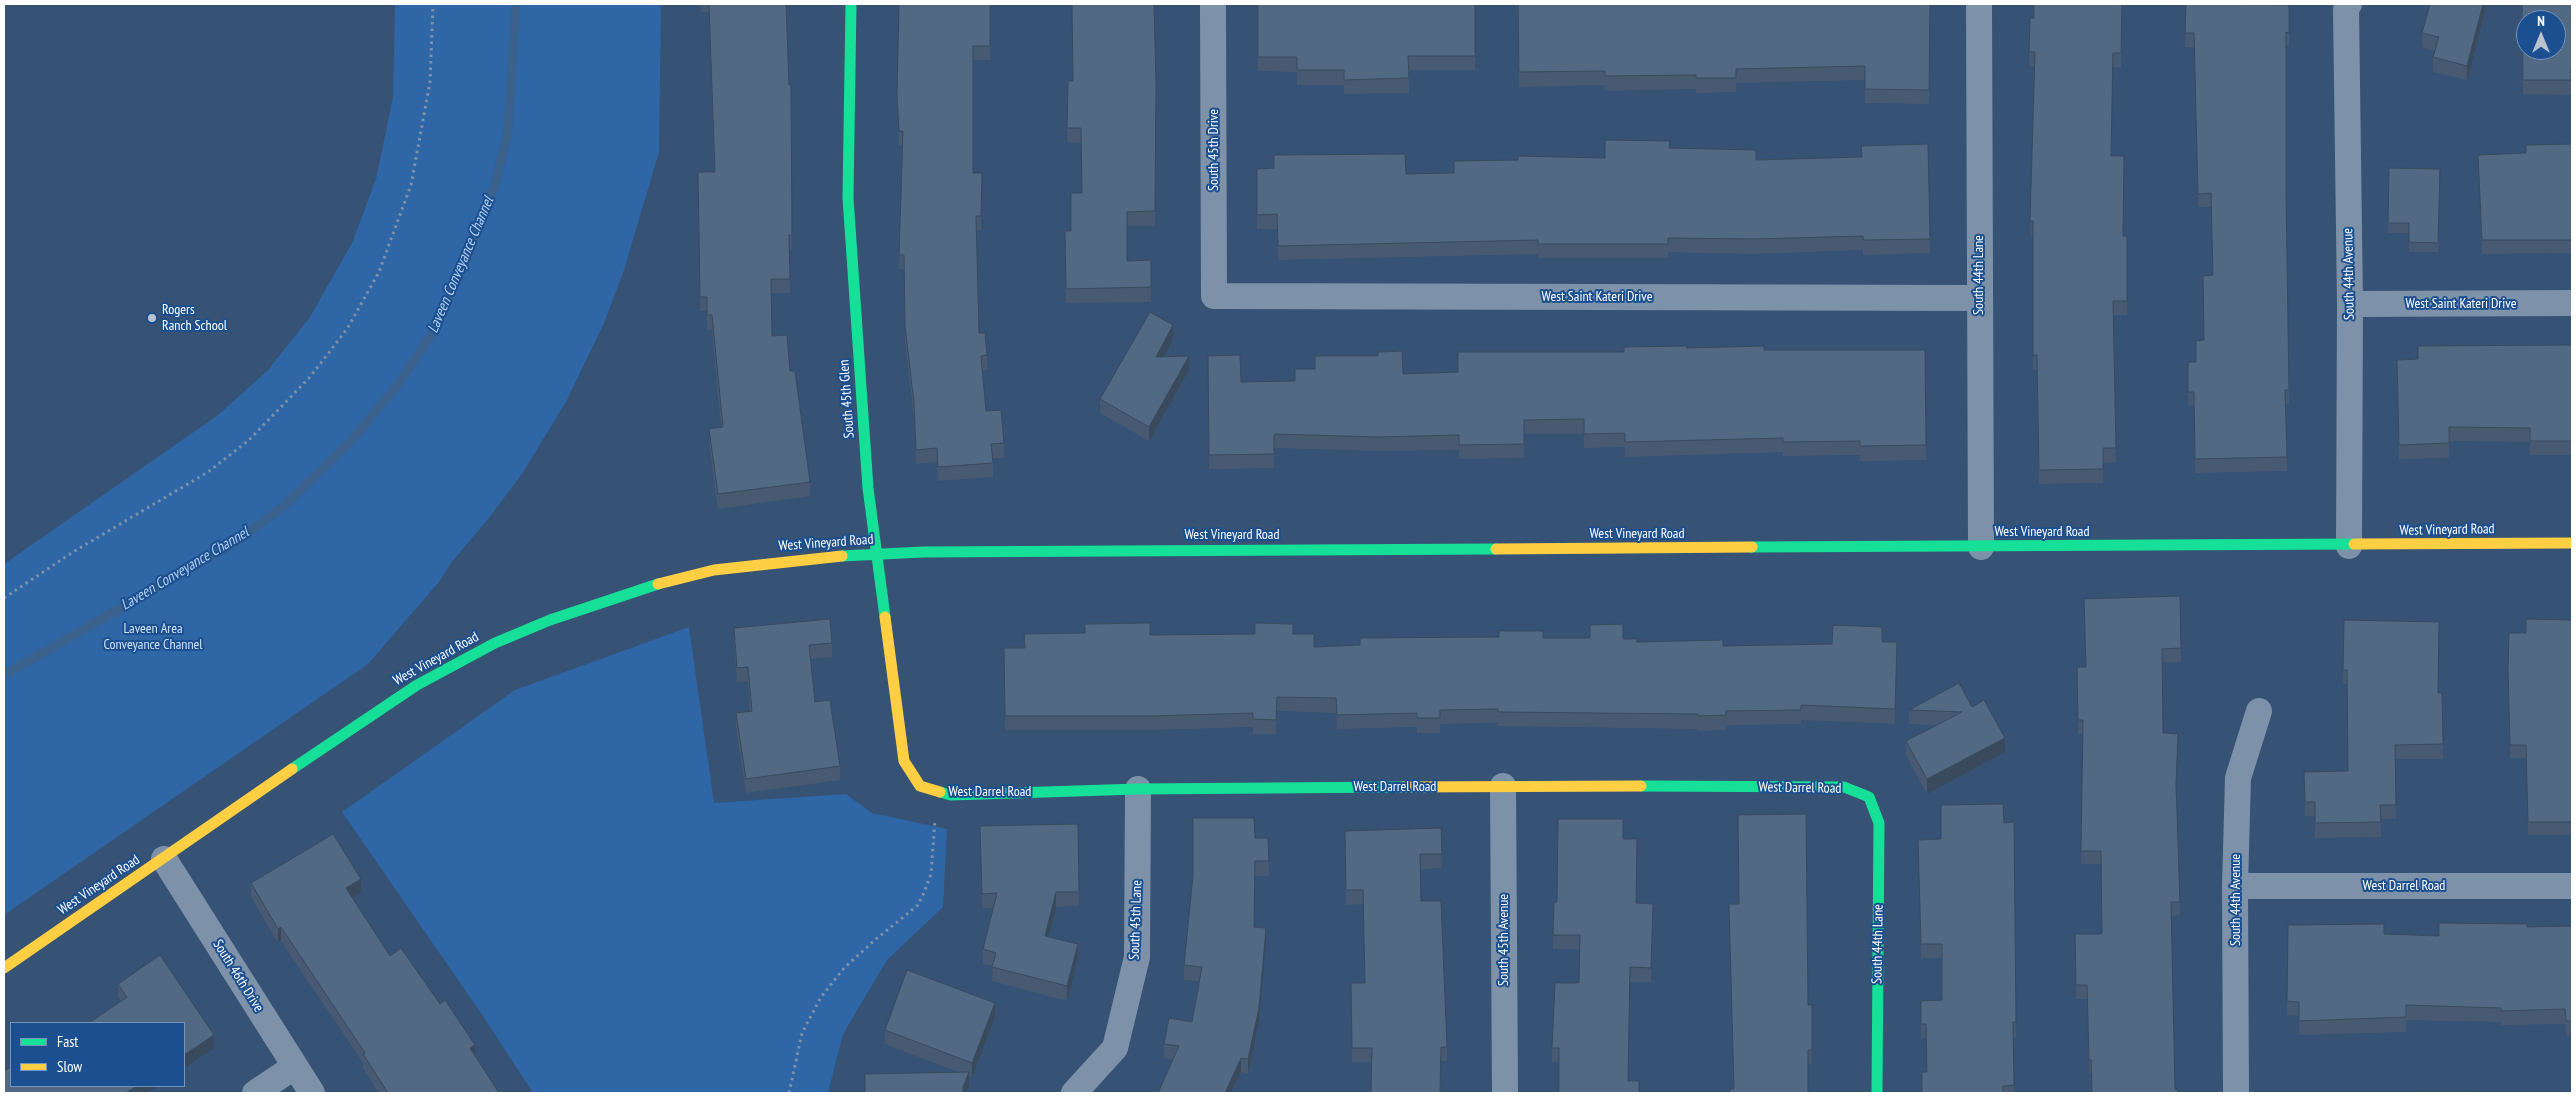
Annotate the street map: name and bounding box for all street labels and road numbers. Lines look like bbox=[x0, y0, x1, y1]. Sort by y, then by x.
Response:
street label: South 45th Drive bbox=[1206, 109, 1222, 191]
street label: South 44th Avenue bbox=[2340, 228, 2358, 320]
street label: South 44th Lane bbox=[1971, 235, 1987, 315]
street label: West Saint Kateri Drive bbox=[1542, 289, 1652, 305]
street label: West Saint Kateri Drive bbox=[2406, 296, 2516, 312]
street label: South 45th Glen bbox=[836, 359, 858, 439]
street label: West Vineyard Road bbox=[2399, 521, 2495, 539]
street label: West Vineyard Road bbox=[1994, 524, 2090, 540]
street label: West Vineyard Road bbox=[1589, 526, 1685, 542]
street label: West Vineyard Road bbox=[1184, 527, 1280, 543]
street label: West Vineyard Road bbox=[778, 531, 874, 555]
street label: West Vineyard Road bbox=[390, 629, 482, 689]
street label: West Darrel Road bbox=[1354, 779, 1436, 795]
street label: West Darrel Road bbox=[1758, 779, 1842, 797]
street label: West Darrel Road bbox=[949, 784, 1031, 800]
street label: West Vineyard Road bbox=[55, 851, 143, 919]
street label: South 44th Avenue bbox=[2228, 854, 2244, 946]
street label: West Darrel Road bbox=[2363, 878, 2445, 894]
street label: South 45th Lane bbox=[1126, 880, 1146, 960]
street label: South 45th Avenue bbox=[1496, 894, 1512, 986]
street label: South 44th Lane bbox=[1869, 904, 1887, 984]
street label: South 46th Drive bbox=[209, 937, 267, 1015]

